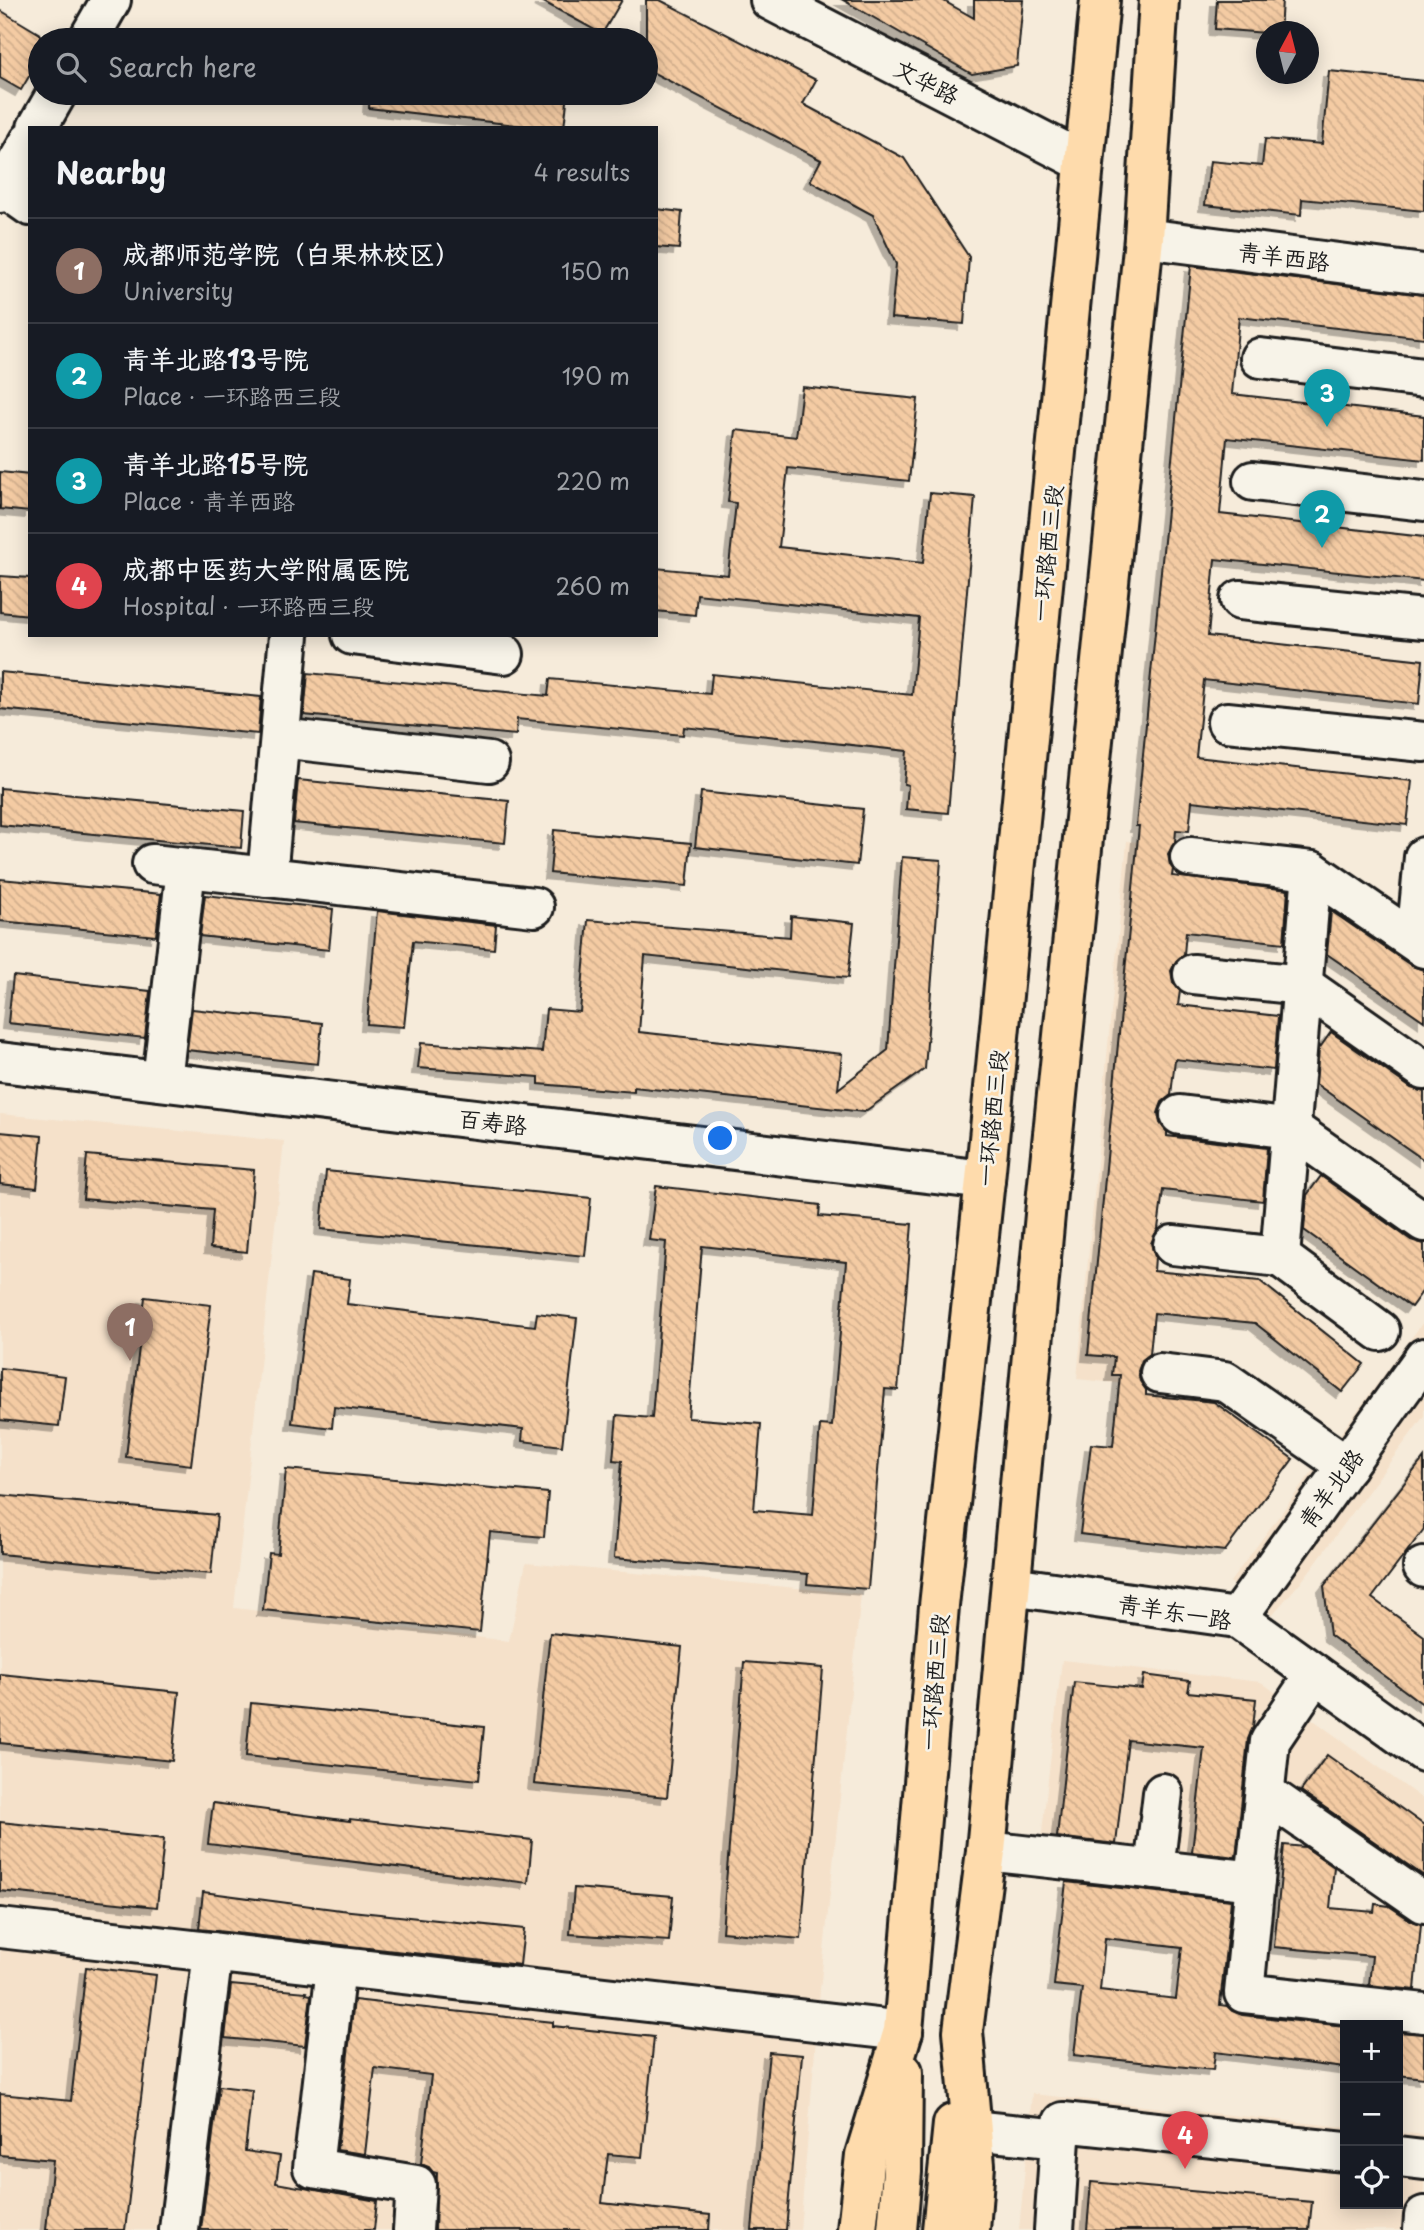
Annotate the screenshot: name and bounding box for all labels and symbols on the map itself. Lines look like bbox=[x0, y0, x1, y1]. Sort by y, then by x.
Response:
north arrow bbox=[1256, 21, 1319, 84]
street label: 文华路 bbox=[888, 50, 966, 112]
street label: 青羊西路 bbox=[1236, 233, 1332, 279]
pin: 3 bbox=[1304, 369, 1350, 427]
street label: 一环路西三段 bbox=[1021, 483, 1071, 623]
pin: 2 bbox=[1299, 490, 1345, 548]
street label: 一环路西三段 bbox=[966, 1048, 1016, 1188]
street label: 百寿路 bbox=[457, 1099, 529, 1143]
your location bbox=[703, 1121, 737, 1155]
pin: 1 bbox=[107, 1303, 153, 1361]
street label: 青羊北路 bbox=[1289, 1440, 1371, 1536]
street label: 青羊东一路 bbox=[1115, 1585, 1235, 1637]
street label: 一环路西三段 bbox=[910, 1612, 956, 1752]
pin: 4 bbox=[1162, 2111, 1208, 2169]

